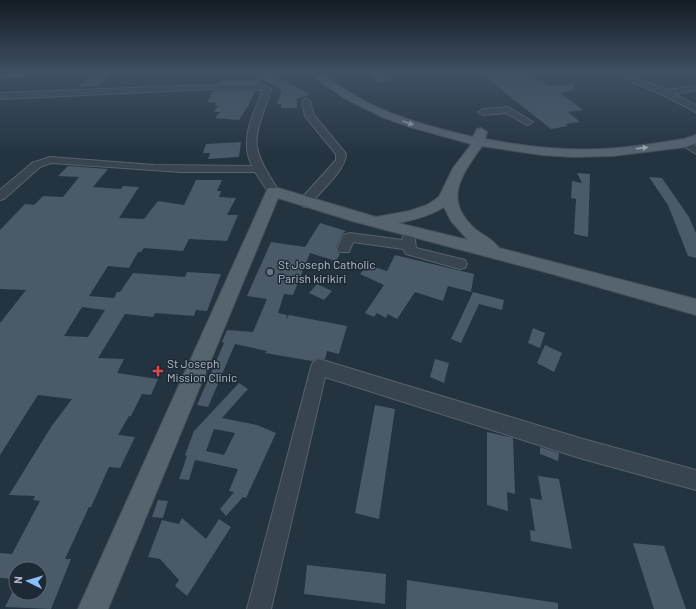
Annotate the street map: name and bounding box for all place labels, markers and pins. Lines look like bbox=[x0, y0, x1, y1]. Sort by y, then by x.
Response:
place label: St Joseph Catholic Parish kirikiri bbox=[278, 257, 376, 285]
marker: St Joseph Catholic Parish kirikiri bbox=[265, 267, 275, 277]
place label: St Joseph Mission Clinic bbox=[167, 356, 237, 384]
marker: St Joseph Mission Clinic bbox=[152, 365, 164, 377]

